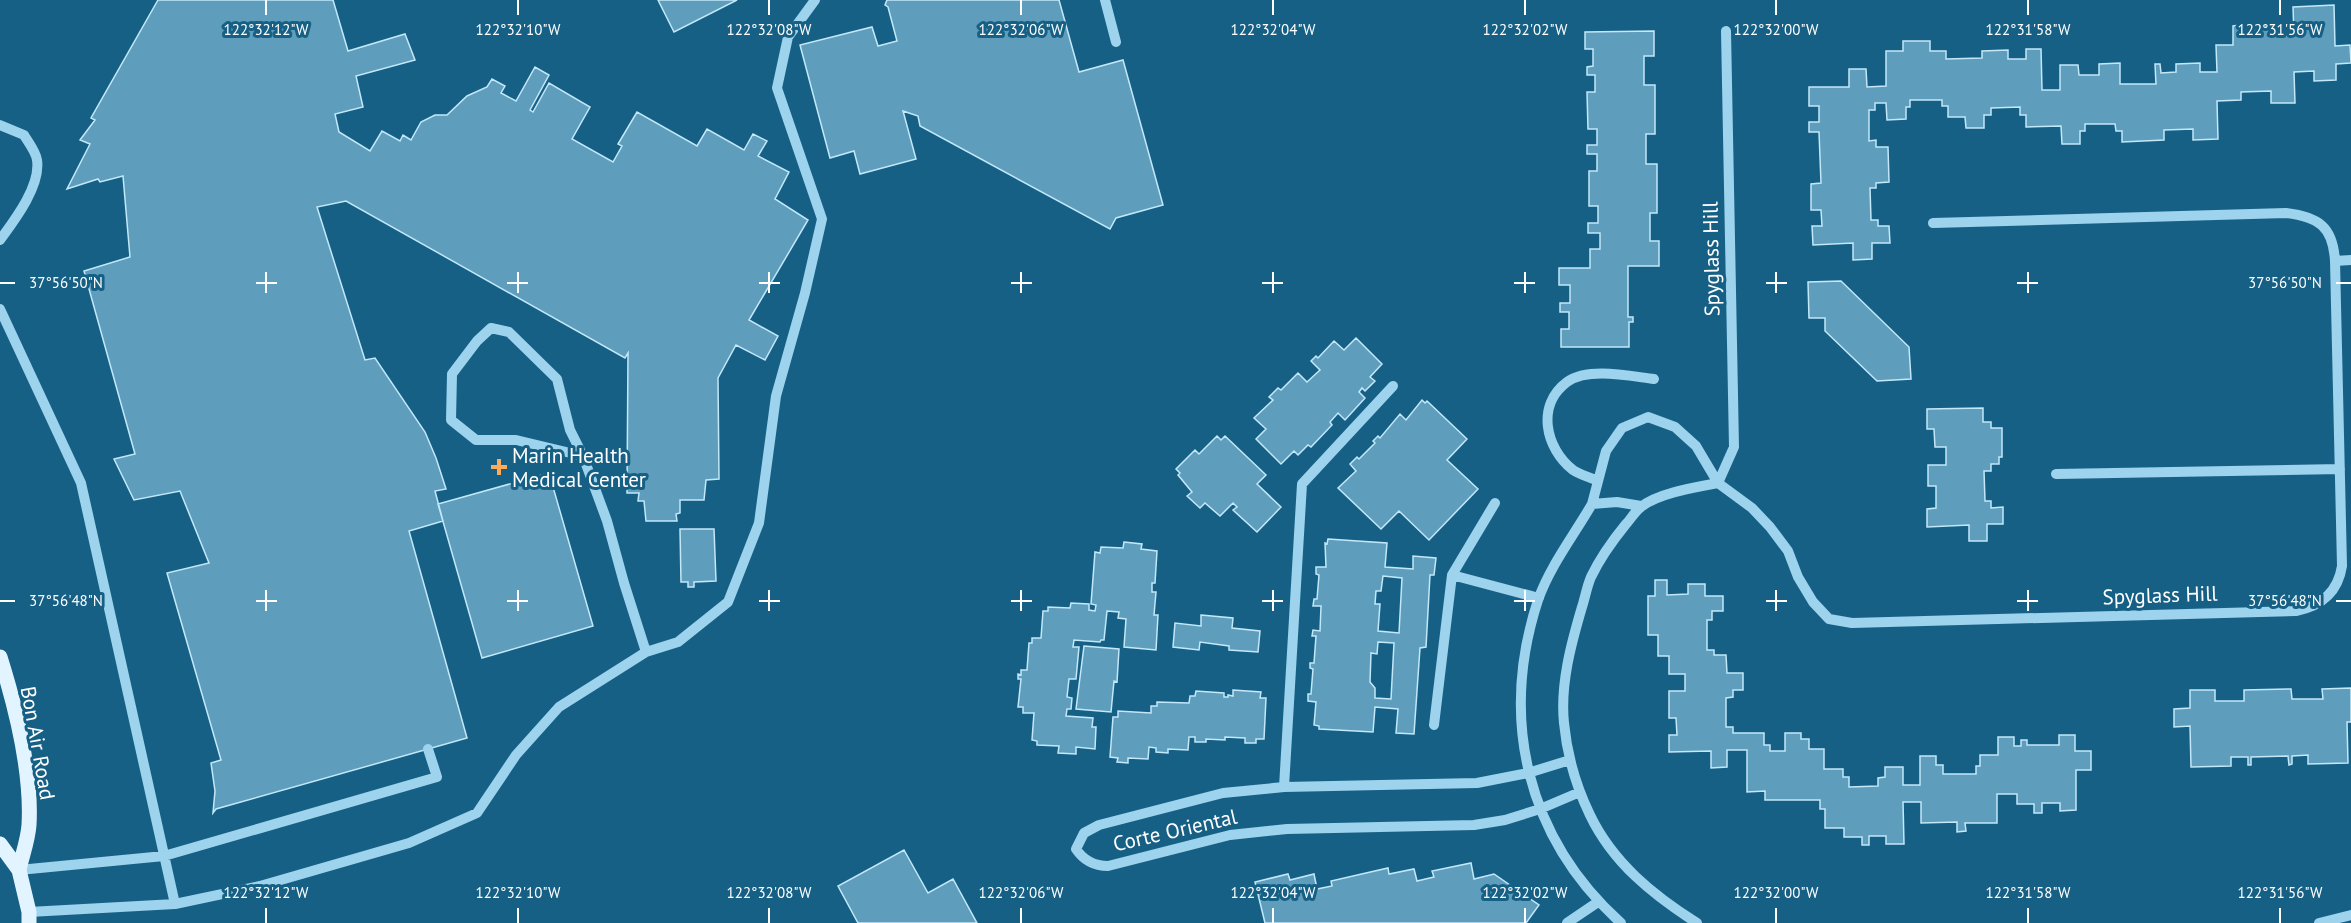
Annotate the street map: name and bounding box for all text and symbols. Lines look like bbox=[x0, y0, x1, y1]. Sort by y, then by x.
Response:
text: 122°32'12"W bbox=[224, 20, 309, 39]
text: 122°32'10"W bbox=[476, 20, 561, 39]
text: 122°32'08"W bbox=[727, 20, 812, 39]
text: 122°32'06"W bbox=[979, 20, 1064, 39]
text: 122°32'04"W bbox=[1231, 20, 1316, 39]
text: 122°32'02"W bbox=[1483, 20, 1568, 39]
text: 122°32'00"W bbox=[1734, 20, 1819, 39]
text: 122°31'58"W bbox=[1986, 20, 2071, 39]
text: 122°31'56"W bbox=[2238, 20, 2323, 39]
street label: Spyglass Hill bbox=[1696, 201, 1726, 317]
text: 37°56'50"N bbox=[29, 273, 103, 292]
text: 37°56'50"N bbox=[2248, 273, 2322, 292]
place label: Marin Health Medical Center bbox=[512, 442, 646, 493]
marker: Marin Health Medical Center bbox=[490, 458, 508, 476]
street label: Spyglass Hill bbox=[2102, 580, 2218, 610]
text: 37°56'48"N bbox=[29, 591, 103, 610]
text: 37°56'48"N bbox=[2248, 591, 2322, 610]
street label: Bon Air Road bbox=[15, 684, 61, 802]
street label: Corte Oriental bbox=[1110, 803, 1240, 857]
text: 122°32'12"W bbox=[224, 883, 309, 902]
text: 122°32'10"W bbox=[476, 883, 561, 902]
text: 122°32'08"W bbox=[727, 883, 812, 902]
text: 122°32'06"W bbox=[979, 883, 1064, 902]
text: 122°32'04"W bbox=[1231, 883, 1316, 902]
text: 122°32'02"W bbox=[1483, 883, 1568, 902]
text: 122°32'00"W bbox=[1734, 883, 1819, 902]
text: 122°31'58"W bbox=[1986, 883, 2071, 902]
text: 122°31'56"W bbox=[2238, 883, 2323, 902]

